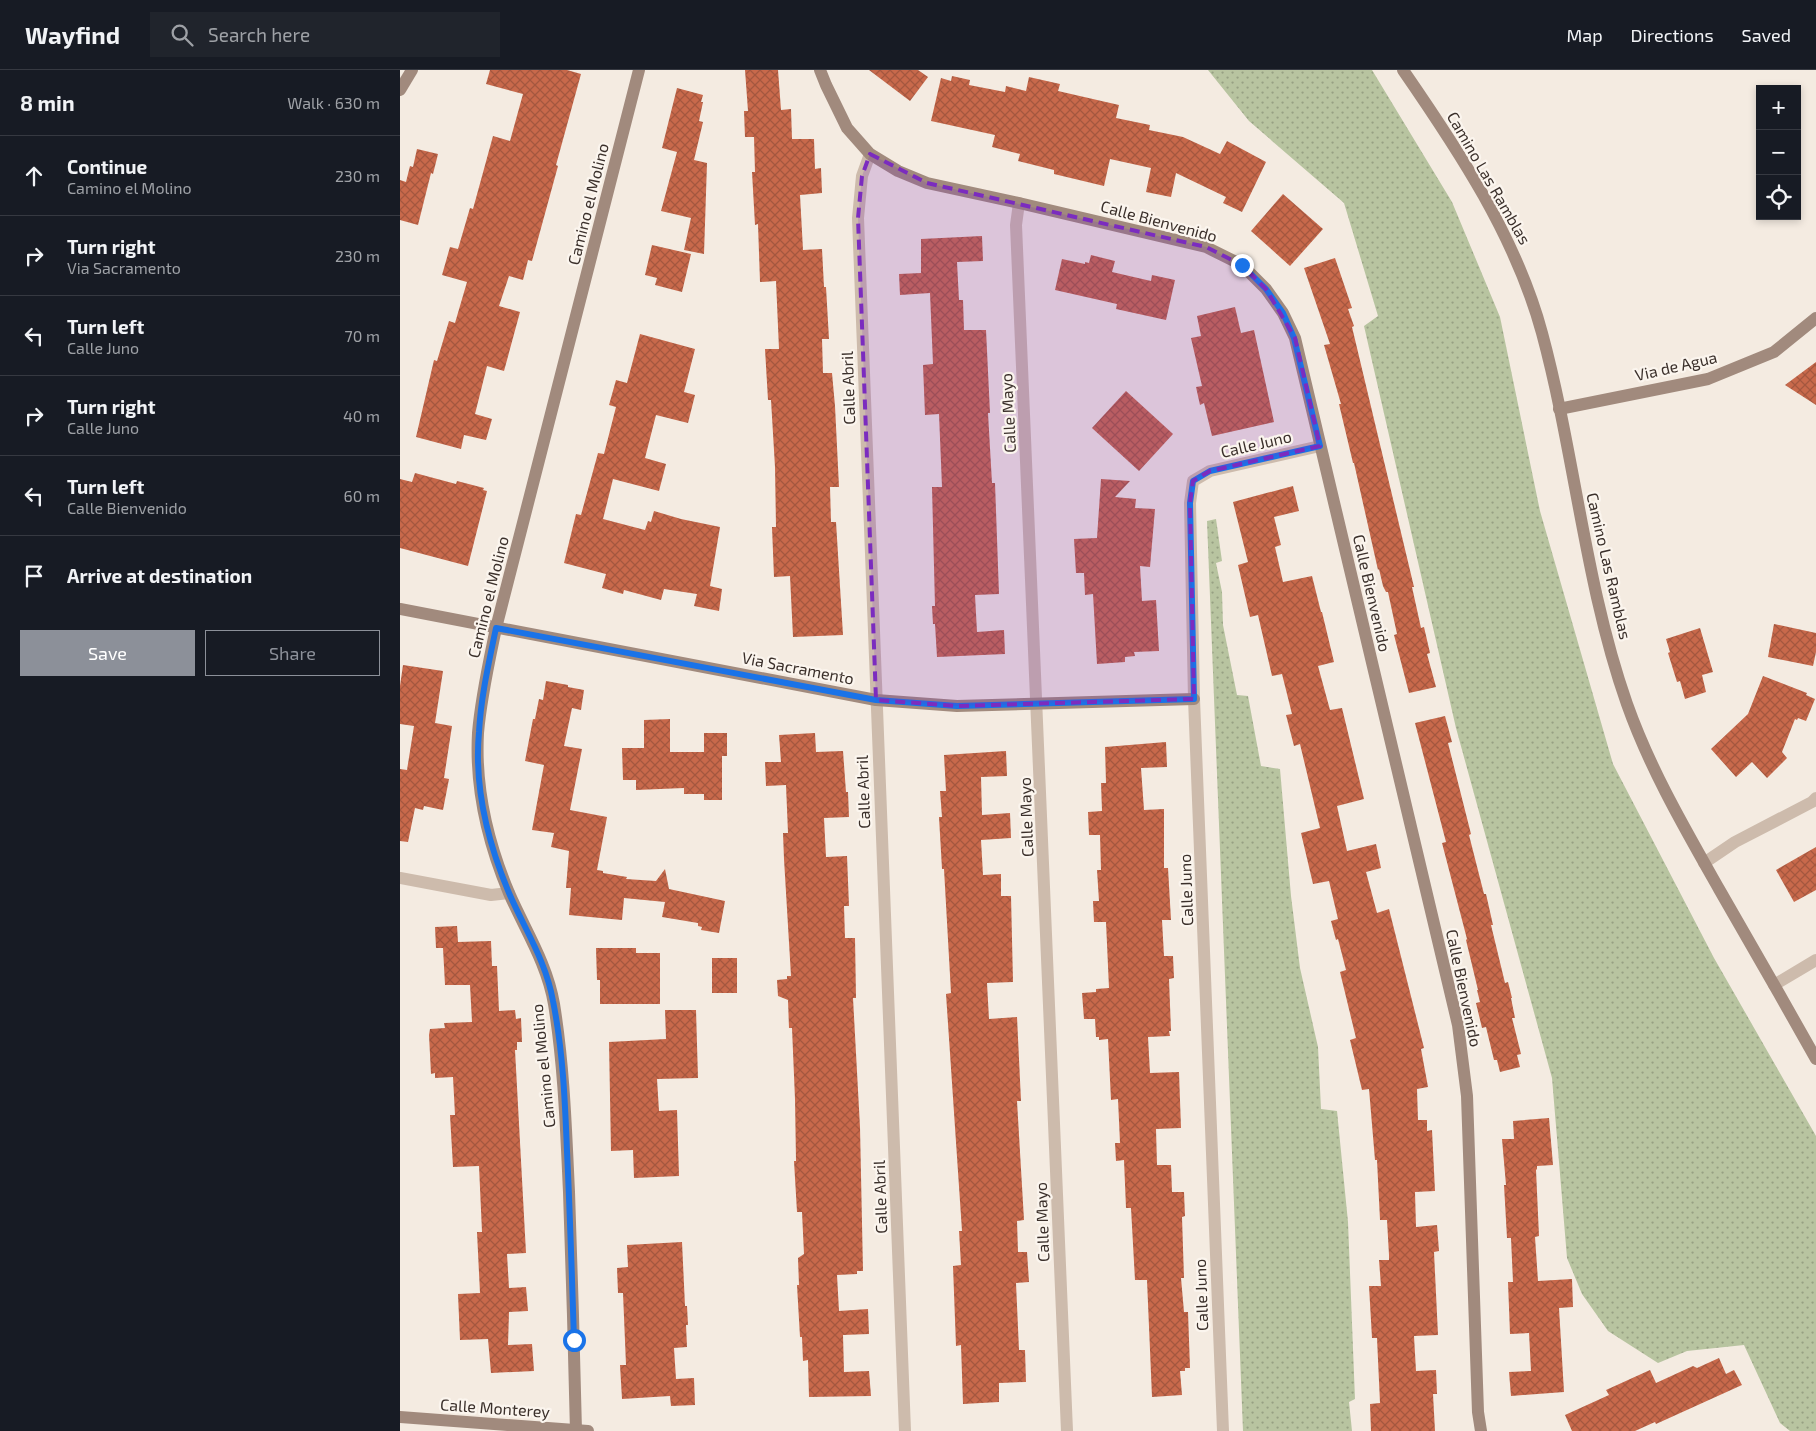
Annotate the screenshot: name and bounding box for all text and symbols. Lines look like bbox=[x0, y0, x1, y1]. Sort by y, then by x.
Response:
search box bbox=[150, 12, 500, 57]
text: Wayfind bbox=[25, 20, 120, 49]
icon: search bbox=[168, 21, 196, 49]
text: Search here bbox=[208, 23, 310, 46]
text: Map bbox=[1566, 24, 1603, 46]
text: Directions bbox=[1631, 24, 1714, 46]
text: Saved bbox=[1742, 24, 1791, 46]
map controls bbox=[1756, 85, 1801, 220]
button: + bbox=[1756, 85, 1801, 130]
text: 8 min bbox=[20, 90, 75, 115]
text: Walk · 630 m bbox=[287, 93, 380, 112]
street label: Camino Las Ramblas bbox=[1444, 108, 1535, 247]
button: − bbox=[1756, 130, 1801, 175]
street label: Camino el Molino bbox=[563, 141, 612, 267]
text: Continue bbox=[67, 155, 147, 178]
icon: ahead bbox=[20, 162, 48, 190]
text: 230 m bbox=[335, 166, 380, 185]
button: locate bbox=[1756, 175, 1801, 220]
text: Camino el Molino bbox=[67, 178, 192, 197]
street label: Calle Bienvenido bbox=[1099, 196, 1219, 245]
text: Turn right bbox=[67, 235, 155, 258]
icon: right bbox=[20, 242, 48, 270]
text: 230 m bbox=[335, 246, 380, 265]
route end bbox=[1231, 254, 1254, 277]
text: Via Sacramento bbox=[67, 258, 181, 277]
text: Turn left bbox=[67, 315, 144, 338]
icon: left bbox=[20, 322, 48, 350]
text: 70 m bbox=[345, 326, 380, 345]
text: Calle Juno bbox=[67, 338, 139, 357]
street label: Via de Agua bbox=[1633, 347, 1719, 384]
street label: Calle Abril bbox=[837, 351, 858, 425]
street label: Calle Mayo bbox=[996, 373, 1019, 453]
text: Turn right bbox=[67, 395, 155, 418]
icon: right bbox=[20, 402, 48, 430]
text: 40 m bbox=[343, 406, 380, 425]
text: Calle Juno bbox=[67, 418, 139, 437]
street label: Calle Juno bbox=[1219, 426, 1293, 461]
text: Turn left bbox=[67, 475, 144, 498]
icon: left bbox=[20, 482, 48, 510]
text: 60 m bbox=[344, 486, 380, 505]
street label: Camino Las Ramblas bbox=[1583, 491, 1636, 641]
text: Calle Bienvenido bbox=[67, 498, 187, 517]
street label: Calle Bienvenido bbox=[1350, 532, 1395, 653]
street label: Camino el Molino bbox=[463, 534, 512, 660]
icon: arrive bbox=[20, 562, 48, 590]
text: Arrive at destination bbox=[67, 564, 252, 587]
button: Save bbox=[20, 630, 195, 676]
button: Share bbox=[205, 630, 380, 676]
street label: Via Sacramento bbox=[740, 647, 856, 688]
street label: Calle Abril bbox=[852, 755, 873, 829]
street label: Calle Mayo bbox=[1015, 777, 1036, 857]
street label: Calle Juno bbox=[1175, 854, 1196, 926]
street label: Calle Bienvenido bbox=[1443, 927, 1486, 1048]
street label: Camino el Molino bbox=[527, 1003, 558, 1129]
street label: Calle Abril bbox=[869, 1160, 890, 1234]
street label: Calle Mayo bbox=[1031, 1182, 1052, 1262]
street label: Calle Juno bbox=[1190, 1259, 1211, 1331]
route start bbox=[563, 1329, 586, 1352]
street label: Calle Monterey bbox=[440, 1394, 551, 1421]

